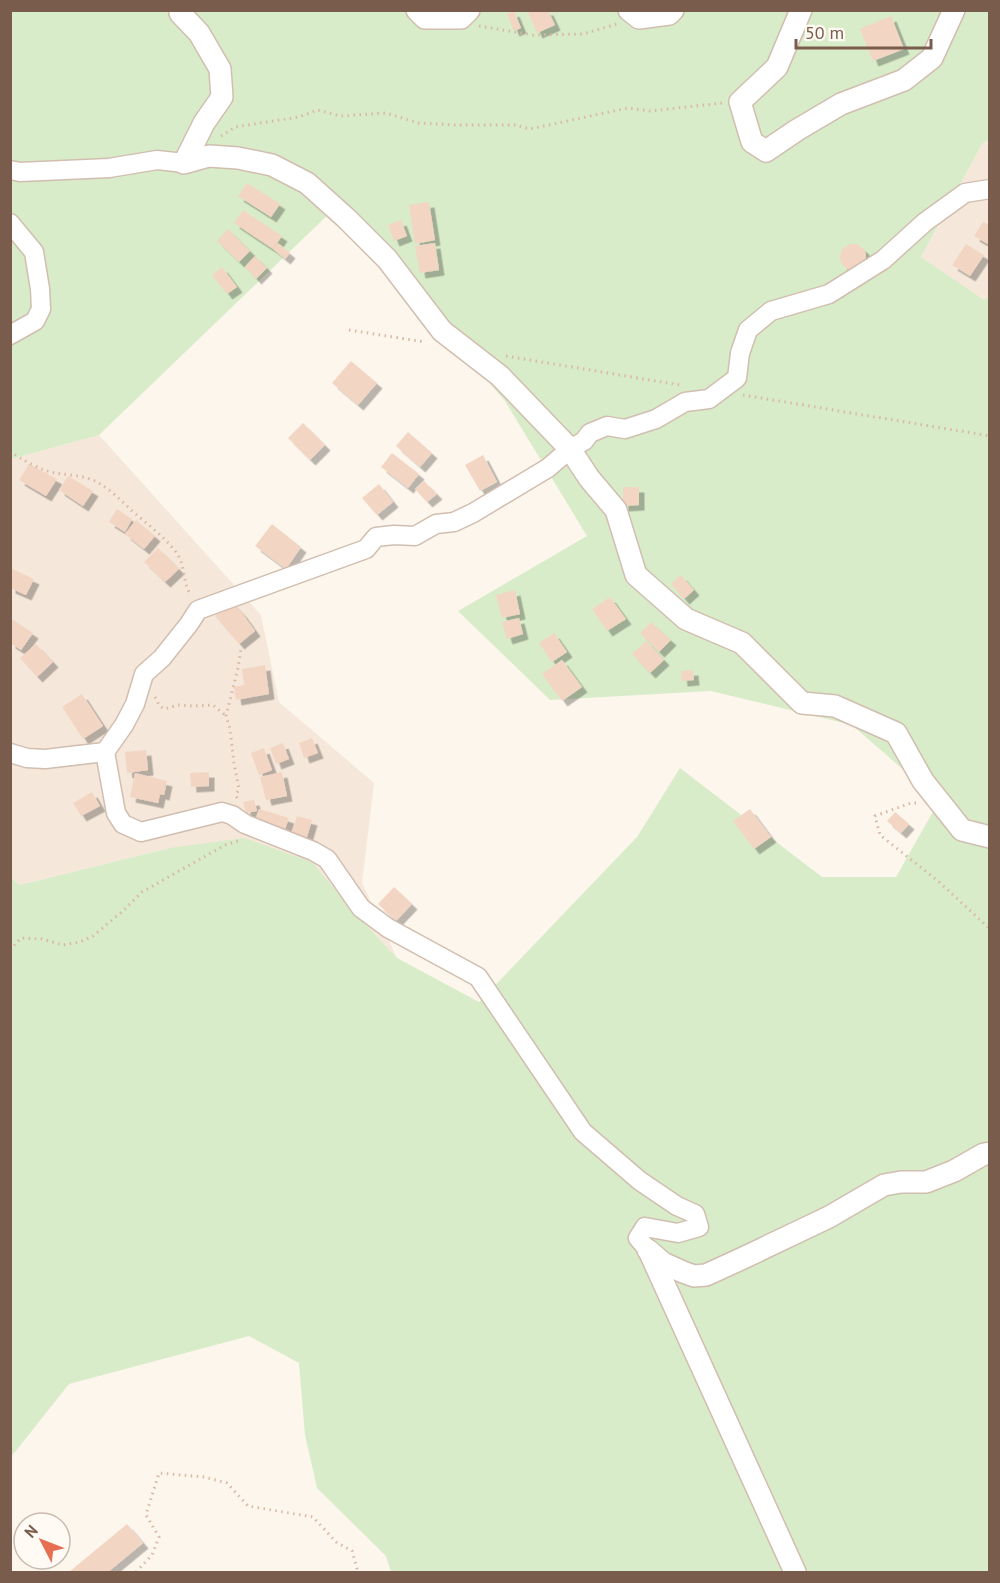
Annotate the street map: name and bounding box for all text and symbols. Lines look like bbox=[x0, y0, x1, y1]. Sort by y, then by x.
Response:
scale bar bbox=[796, 12, 931, 50]
text: 50 m bbox=[805, 21, 844, 44]
north arrow bbox=[12, 1511, 72, 1571]
text: N bbox=[20, 1520, 42, 1542]

